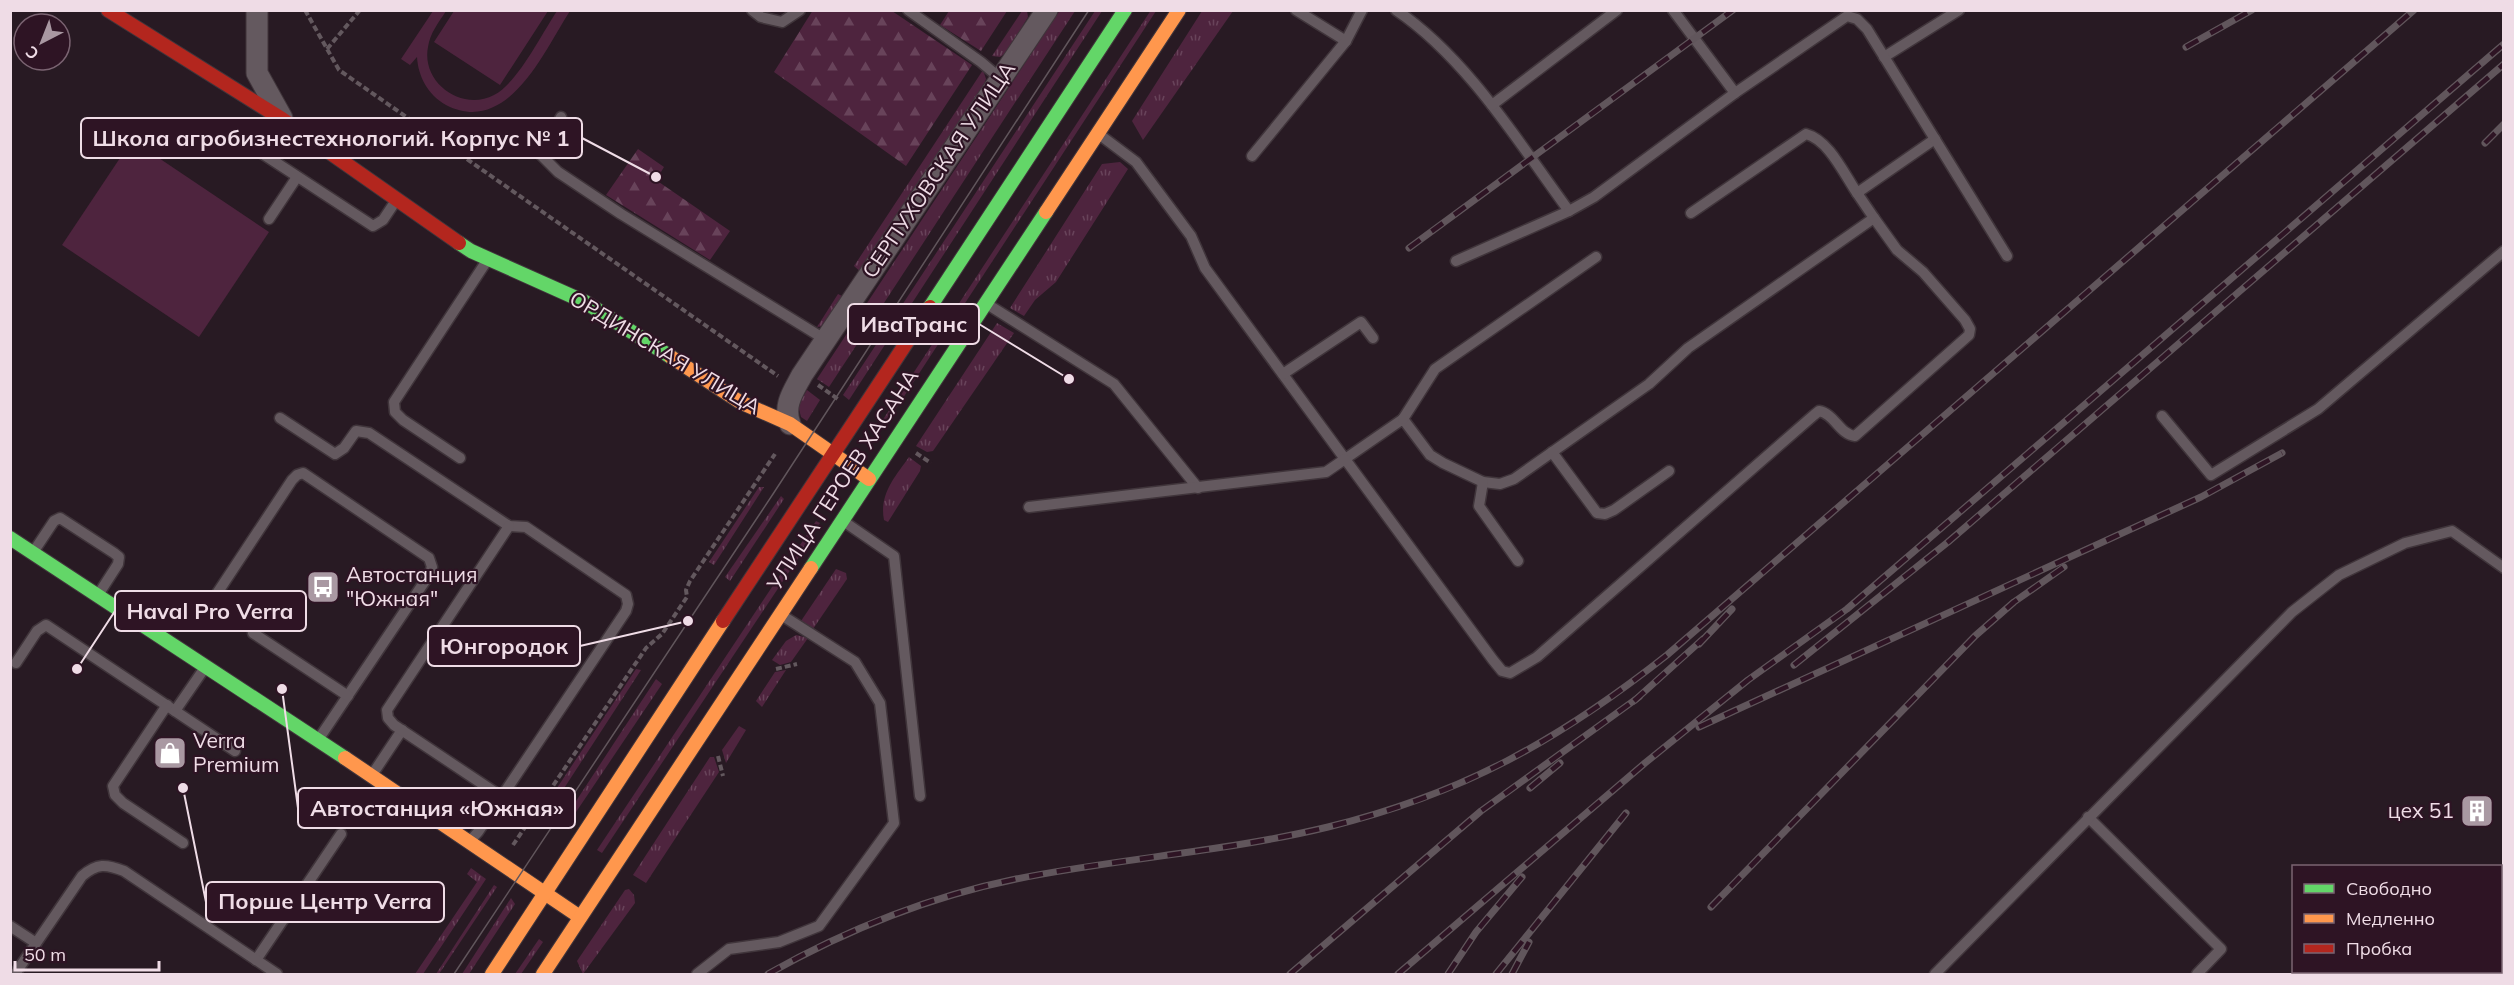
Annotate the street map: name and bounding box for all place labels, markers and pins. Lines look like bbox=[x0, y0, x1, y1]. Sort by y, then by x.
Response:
callout: Школа агробизнестехнологий. Корпус № 1 bbox=[81, 118, 582, 158]
callout: ИваТранс bbox=[848, 304, 979, 344]
place label: Автостанция "Южная" bbox=[346, 561, 477, 611]
bus stop icon: Автостанция "Южная" bbox=[305, 569, 341, 605]
callout: Haval Pro Verra bbox=[115, 591, 306, 631]
callout: Юнгородок bbox=[428, 626, 580, 666]
place label: Verra Premium bbox=[193, 727, 279, 777]
shop icon: Verra Premium bbox=[152, 735, 188, 771]
callout: Автостанция «Южная» bbox=[298, 788, 575, 828]
building icon: цех 51 bbox=[2459, 793, 2495, 829]
place label: цех 51 bbox=[2388, 797, 2454, 823]
callout: Порше Центр Verra bbox=[206, 882, 444, 922]

